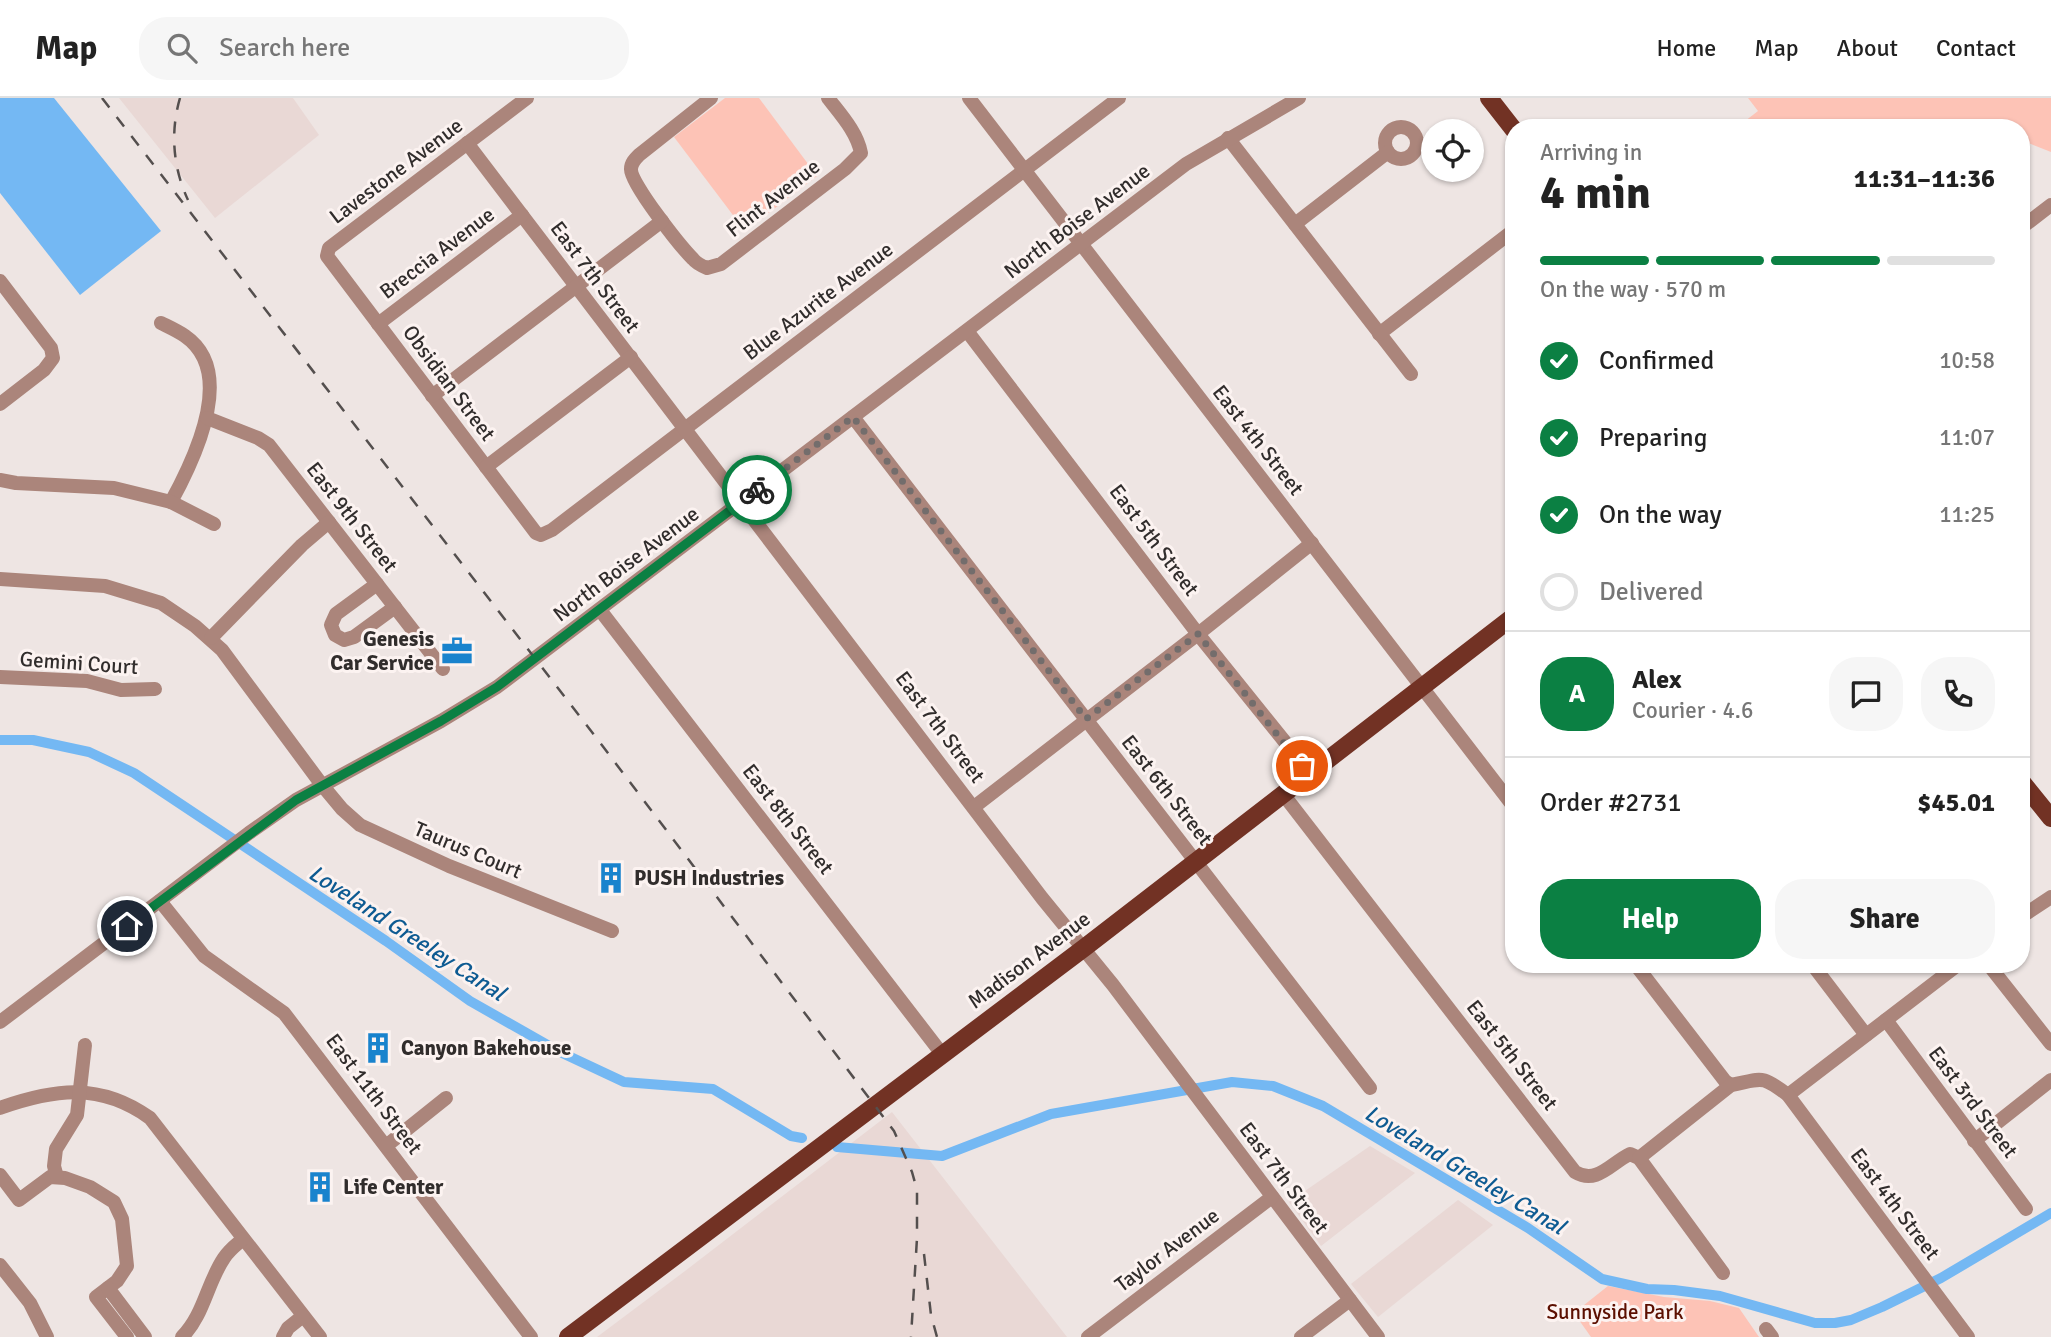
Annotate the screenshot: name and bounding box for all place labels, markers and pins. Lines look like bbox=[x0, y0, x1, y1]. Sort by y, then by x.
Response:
place label: Genesis Car Service bbox=[330, 626, 434, 676]
office icon: Genesis Car Service bbox=[440, 634, 474, 668]
pin bbox=[1272, 736, 1332, 796]
building icon: PUSH Industries bbox=[594, 861, 628, 895]
place label: PUSH Industries bbox=[634, 865, 784, 891]
pin bbox=[97, 896, 157, 956]
building icon: Canyon Bakehouse bbox=[361, 1031, 395, 1065]
place label: Canyon Bakehouse bbox=[401, 1035, 571, 1061]
building icon: Life Center bbox=[303, 1170, 337, 1204]
place label: Life Center bbox=[343, 1174, 444, 1200]

